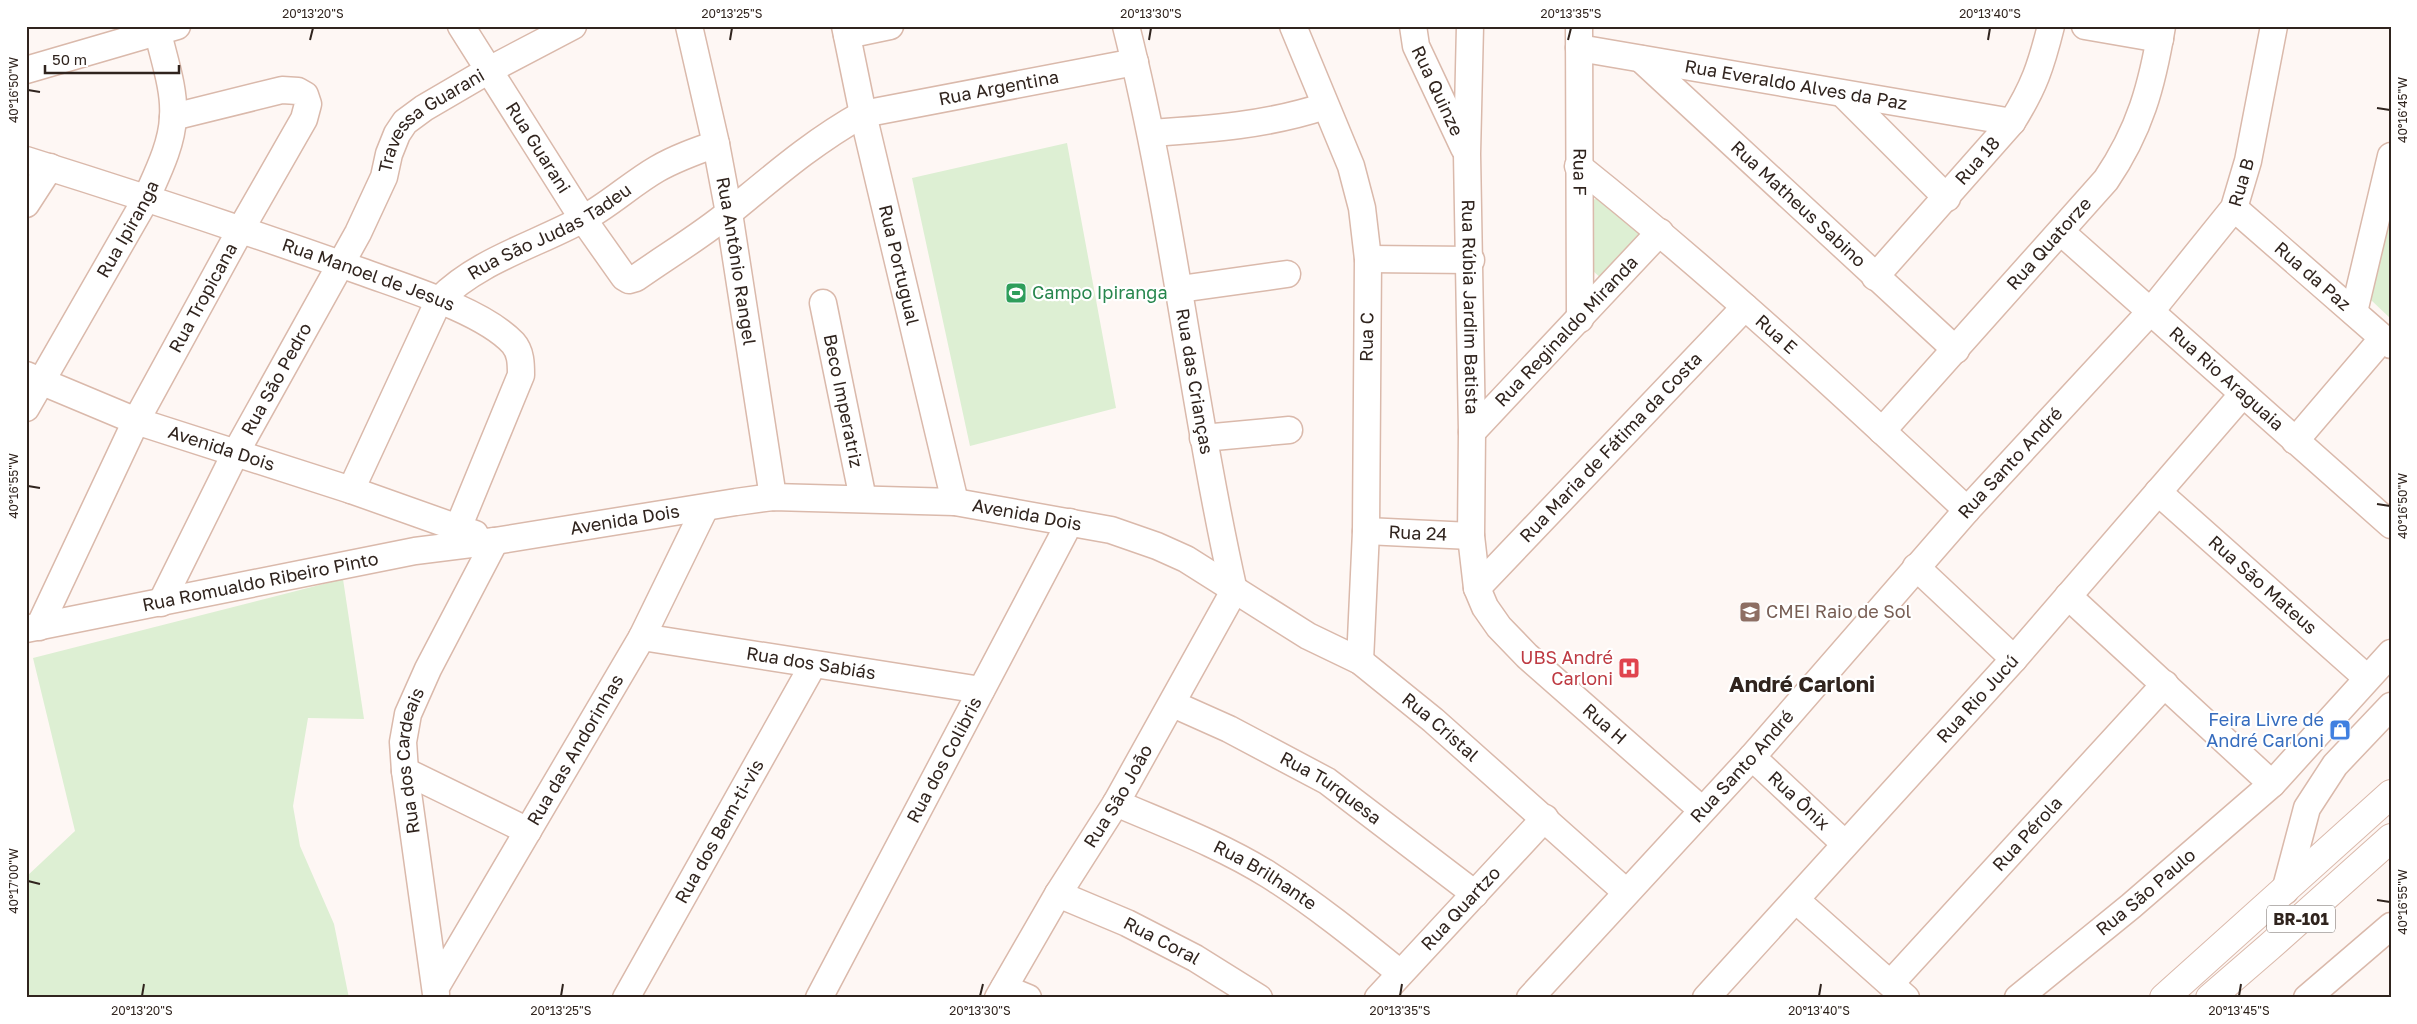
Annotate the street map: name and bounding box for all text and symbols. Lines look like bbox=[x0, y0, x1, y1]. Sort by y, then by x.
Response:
text: 20°13'20"S bbox=[282, 6, 344, 21]
text: 20°13'25"S bbox=[702, 6, 763, 21]
text: 20°13'30"S bbox=[1120, 6, 1182, 21]
text: 20°13'35"S bbox=[1541, 6, 1602, 21]
text: 20°13'40"S bbox=[1959, 6, 2021, 21]
scale bar bbox=[45, 42, 179, 74]
street label: Rua Quinze bbox=[1407, 42, 1469, 139]
text: 50 m bbox=[52, 50, 87, 68]
street label: Rua Everaldo Alves da Paz bbox=[1683, 54, 1909, 114]
text: 40°16'50"W bbox=[6, 57, 21, 123]
street label: Travessa Guarani bbox=[373, 63, 488, 175]
street label: Rua Argentina bbox=[937, 65, 1061, 109]
text: 40°16'45"W bbox=[2395, 77, 2410, 143]
street label: Rua Guarani bbox=[502, 97, 576, 197]
street label: Rua 18 bbox=[1950, 131, 2004, 189]
street label: Rua Matheus Sabino bbox=[1727, 136, 1871, 271]
street label: Rua F bbox=[1569, 148, 1592, 196]
street label: Rua B bbox=[2223, 155, 2258, 209]
street label: Rua Antônio Rangel bbox=[712, 175, 761, 347]
street label: Rua Ipiranga bbox=[91, 177, 163, 281]
street label: Rua São Judas Tadeu bbox=[463, 178, 635, 284]
street label: Rua Quatorze bbox=[2001, 192, 2095, 294]
street label: Rua Rúbia Jardim Batista bbox=[1458, 199, 1484, 415]
street label: Rua Portugual bbox=[875, 202, 925, 328]
street label: Rua Manoel de Jesus bbox=[279, 233, 459, 315]
street label: Rua da Paz bbox=[2270, 236, 2356, 315]
street label: Rua Tropicana bbox=[164, 239, 241, 356]
street label: Rua Reginaldo Miranda bbox=[1490, 251, 1642, 411]
sports icon: Campo Ipiranga bbox=[1004, 281, 1028, 305]
place label: Campo Ipiranga bbox=[1032, 281, 1168, 303]
street label: Rua das Crianças bbox=[1172, 307, 1219, 456]
street label: Rua E bbox=[1751, 309, 1802, 358]
street label: Rua C bbox=[1355, 312, 1377, 362]
street label: Rua São Pedro bbox=[236, 319, 316, 439]
street label: Rua Rio Araguaia bbox=[2165, 321, 2289, 435]
street label: Beco Imperatriz bbox=[820, 332, 868, 470]
street label: Rua Maria de Fátima da Costa bbox=[1514, 347, 1706, 547]
street label: Rua Santo André bbox=[1953, 402, 2067, 523]
street label: Avenida Dois bbox=[166, 420, 278, 475]
text: 40°16'55"W bbox=[6, 453, 21, 519]
text: 40°16'50"W bbox=[2395, 473, 2410, 539]
street label: Avenida Dois bbox=[971, 493, 1084, 535]
street label: Avenida Dois bbox=[568, 499, 681, 539]
street label: Rua 24 bbox=[1388, 520, 1448, 545]
street label: Rua São Mateus bbox=[2204, 530, 2322, 638]
street label: Rua Romualdo Ribeiro Pinto bbox=[140, 547, 380, 615]
school or university icon: CMEI Raio de Sol bbox=[1738, 600, 1762, 624]
place label: CMEI Raio de Sol bbox=[1766, 600, 1912, 622]
street label: Rua dos Sabiás bbox=[745, 641, 877, 683]
place label: UBS André Carloni bbox=[1520, 646, 1613, 689]
street label: Rua Rio Jucú bbox=[1931, 650, 2023, 747]
hospital icon: UBS André Carloni bbox=[1617, 656, 1641, 680]
street label: Rua das Andorinhas bbox=[522, 670, 628, 829]
district label: André Carloni bbox=[1729, 670, 1875, 697]
street label: Rua dos Cardeais bbox=[391, 684, 428, 836]
street label: Rua Cristal bbox=[1398, 688, 1484, 766]
street label: Rua dos Colibris bbox=[901, 693, 986, 826]
street label: Rua H bbox=[1579, 698, 1632, 749]
street label: Rua Santo André bbox=[1685, 705, 1798, 827]
place label: Feira Livre de André Carloni bbox=[2206, 708, 2324, 751]
shop icon: Feira Livre de André Carloni bbox=[2328, 718, 2352, 742]
street label: Rua São João bbox=[1078, 740, 1156, 851]
street label: Rua Turquesa bbox=[1277, 746, 1386, 828]
street label: Rua dos Bem-ti-vis bbox=[669, 755, 768, 907]
street label: Rua Ônix bbox=[1764, 766, 1835, 834]
street label: Rua Pérola bbox=[1987, 792, 2066, 875]
street label: Rua Brilhante bbox=[1210, 835, 1322, 914]
street label: Rua São Paulo bbox=[2091, 843, 2200, 940]
text: 40°17'00"W bbox=[6, 848, 21, 914]
street label: Rua Quartzo bbox=[1416, 861, 1505, 955]
text: 40°16'55"W bbox=[2395, 869, 2410, 935]
road number: BR-101 bbox=[2267, 906, 2335, 932]
street label: Rua Coral bbox=[1120, 911, 1205, 969]
text: 20°13'20"S bbox=[111, 1003, 173, 1018]
text: 20°13'25"S bbox=[531, 1003, 592, 1018]
text: 20°13'30"S bbox=[949, 1003, 1011, 1018]
text: 20°13'35"S bbox=[1370, 1003, 1431, 1018]
text: 20°13'40"S bbox=[1788, 1003, 1850, 1018]
text: 20°13'45"S bbox=[2208, 1003, 2270, 1018]

